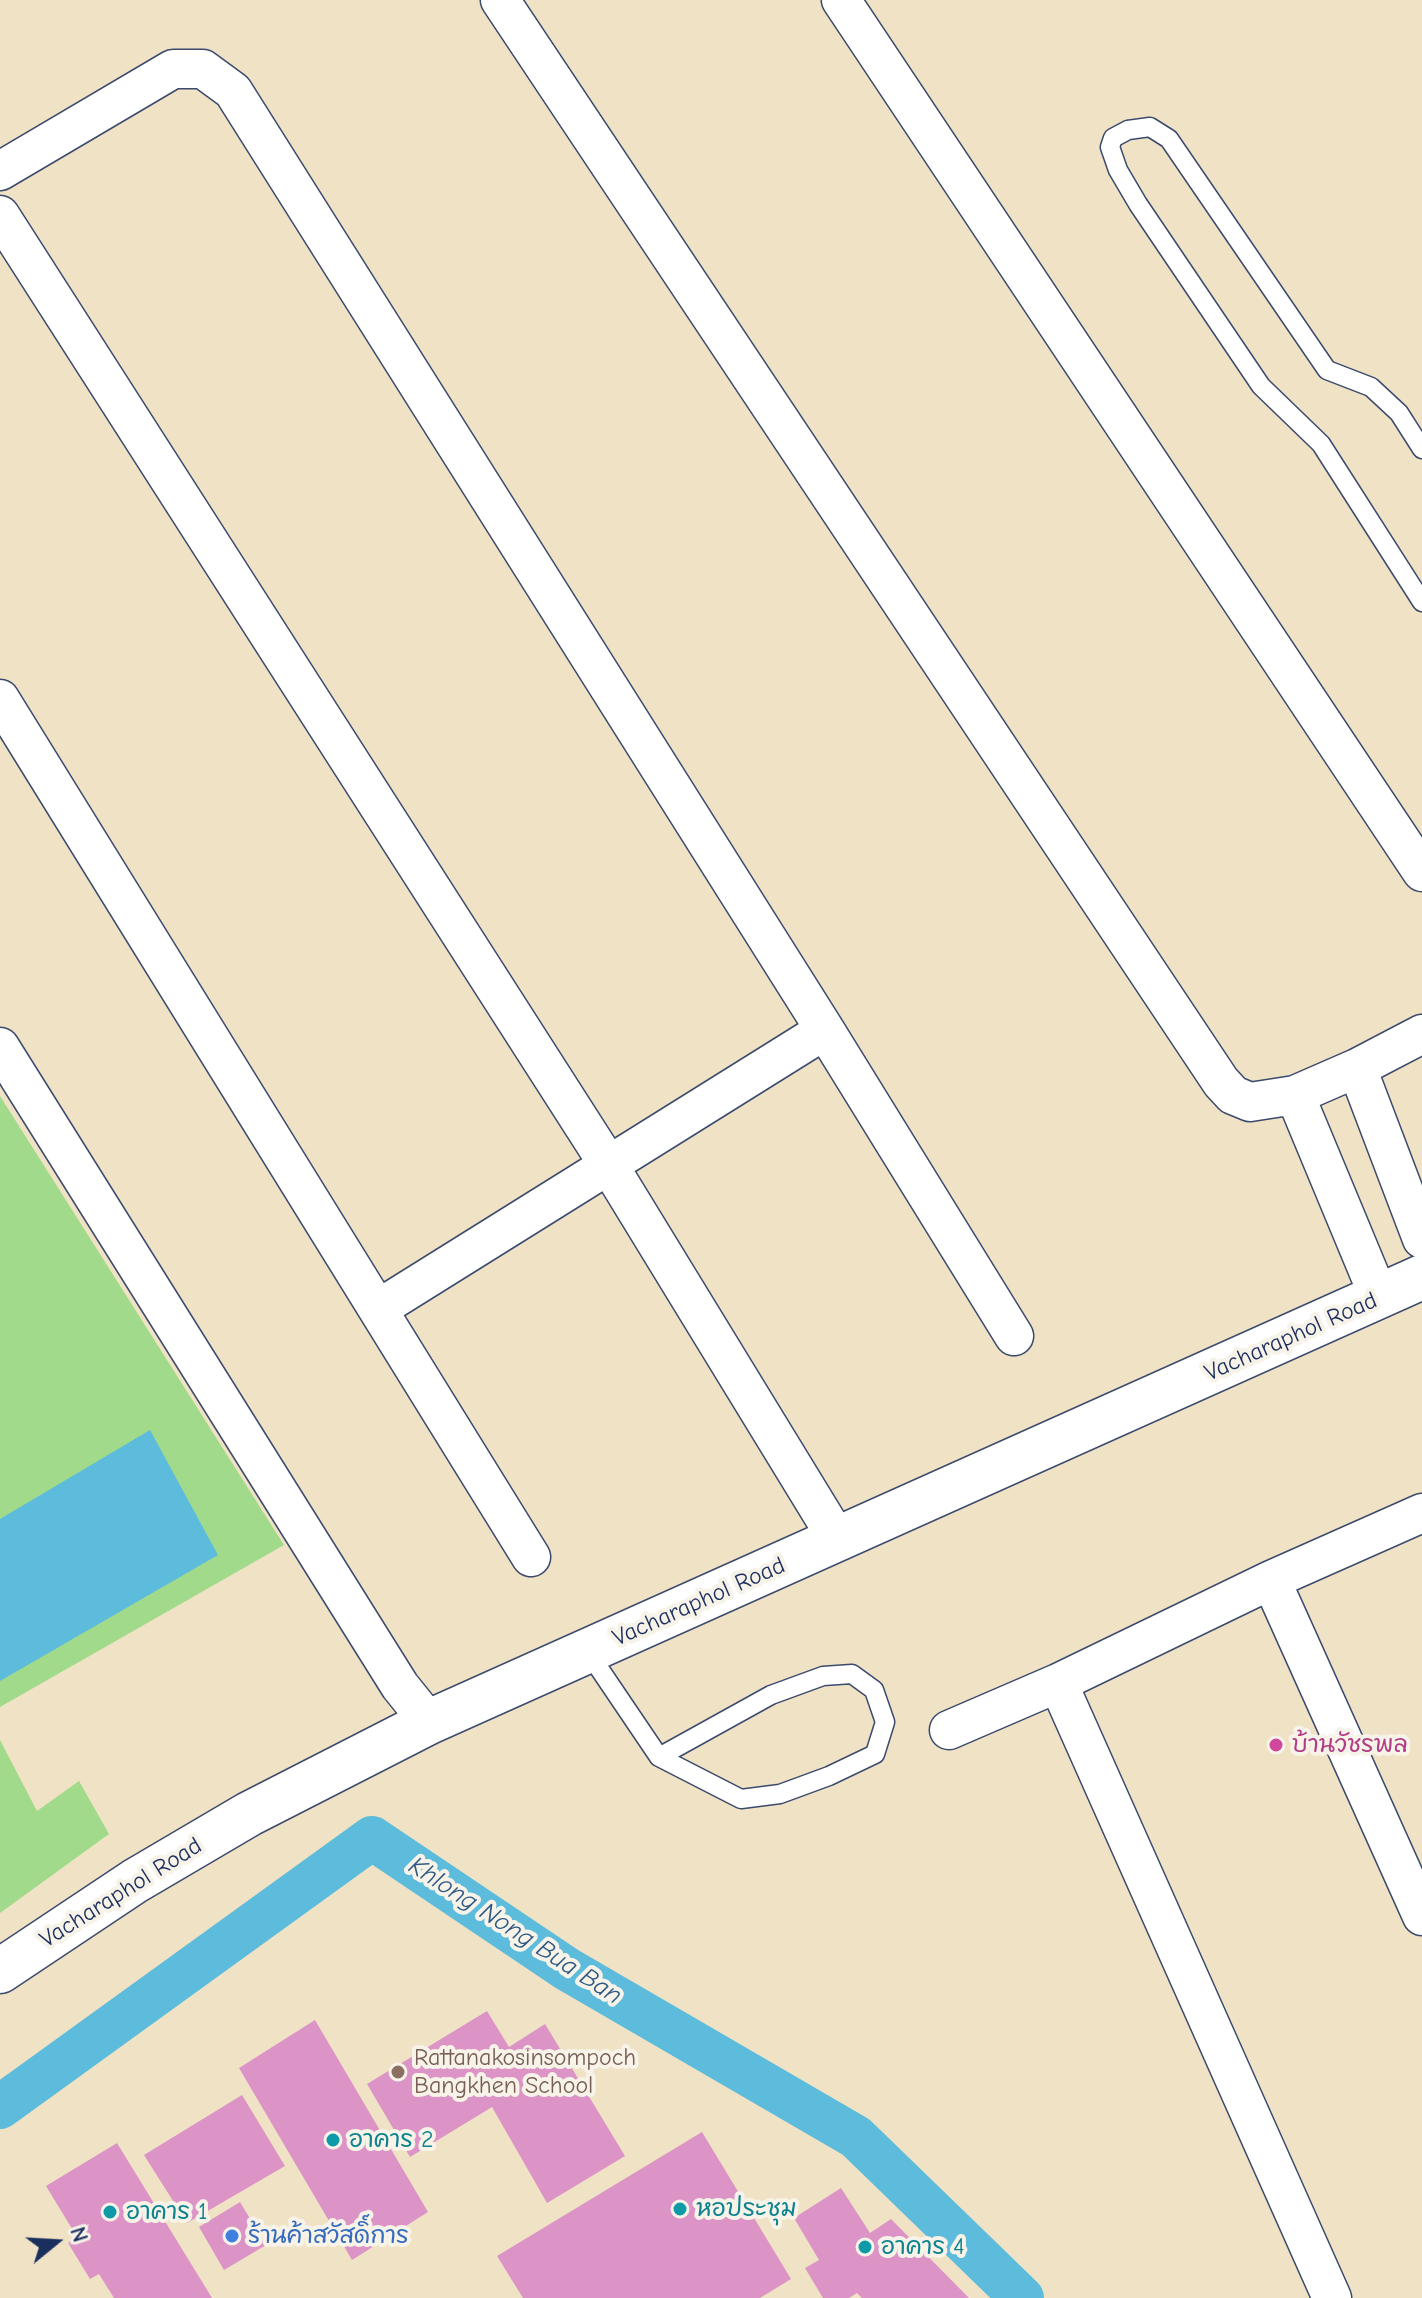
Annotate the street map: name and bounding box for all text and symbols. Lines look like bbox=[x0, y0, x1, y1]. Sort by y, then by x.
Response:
street label: Vacharaphol Road bbox=[1200, 1286, 1382, 1388]
street label: Vacharaphol Road bbox=[608, 1551, 790, 1653]
place label: บ้านวัชรพล bbox=[1292, 1731, 1408, 1759]
marker: บ้านวัชรพล bbox=[1267, 1736, 1285, 1754]
street label: Vacharaphol Road bbox=[35, 1832, 207, 1954]
water label: Khlong Nong Bua Ban bbox=[403, 1850, 627, 2012]
place label: Rattanakosinsompoch Bangkhen School bbox=[414, 2044, 636, 2100]
marker: Rattanakosinsompoch Bangkhen School bbox=[389, 2063, 407, 2081]
place label: อาคาร 2 bbox=[349, 2126, 434, 2154]
marker: อาคาร 2 bbox=[324, 2131, 342, 2149]
place label: หอประชุม bbox=[696, 2195, 797, 2223]
place label: อาคาร 1 bbox=[126, 2198, 207, 2226]
marker: หอประชุม bbox=[671, 2200, 689, 2218]
north arrow bbox=[16, 2202, 96, 2282]
marker: อาคาร 1 bbox=[101, 2203, 119, 2221]
place label: ร้านค้าสวัสดิ์การ bbox=[248, 2222, 409, 2250]
text: N bbox=[64, 2224, 93, 2245]
marker: ร้านค้าสวัสดิ์การ bbox=[223, 2227, 241, 2245]
place label: อาคาร 4 bbox=[881, 2233, 965, 2261]
marker: อาคาร 4 bbox=[856, 2238, 874, 2256]

